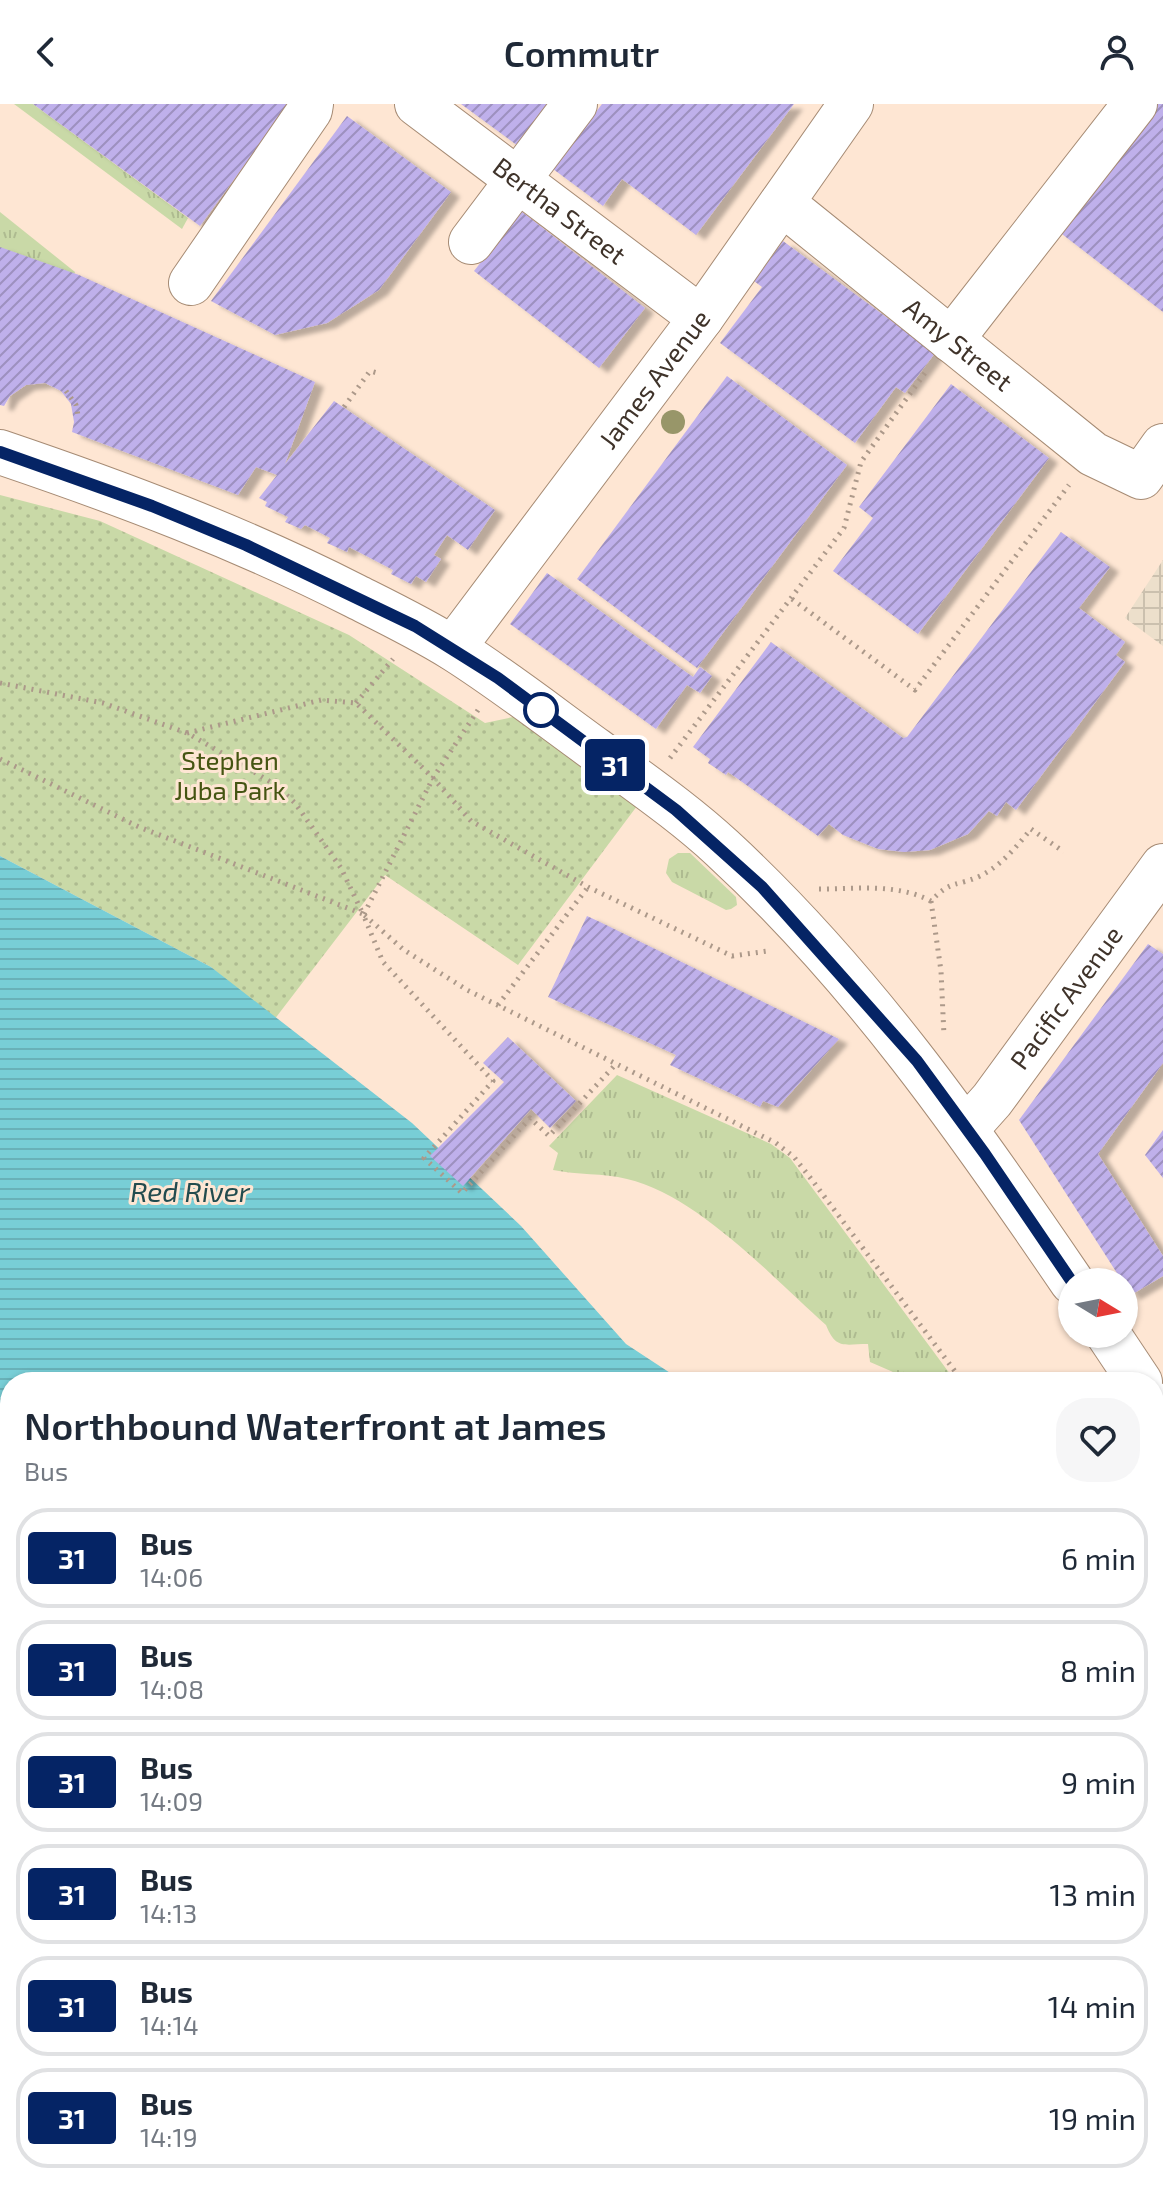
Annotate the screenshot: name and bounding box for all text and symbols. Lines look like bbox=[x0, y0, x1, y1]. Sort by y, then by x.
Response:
icon: back bbox=[24, 30, 68, 74]
icon: person bbox=[1095, 30, 1139, 74]
text: Commutr bbox=[504, 31, 659, 74]
street label: Bertha Street bbox=[488, 150, 633, 270]
street label: Amy Street bbox=[898, 291, 1019, 397]
street label: James Avenue bbox=[592, 303, 716, 454]
unlabelled marker bbox=[524, 693, 558, 727]
line badge: 31 bbox=[579, 739, 651, 791]
park label: Stephen Juba Park bbox=[174, 744, 286, 805]
text: 31 bbox=[601, 748, 629, 782]
street label: Pacific Avenue bbox=[1003, 919, 1128, 1075]
water label: Red River bbox=[130, 1174, 251, 1208]
north arrow bbox=[1058, 1268, 1138, 1348]
map controls bbox=[1058, 1268, 1138, 1348]
button: heart bbox=[1056, 1398, 1140, 1482]
text: Northbound Waterfront at James bbox=[24, 1402, 607, 1448]
text: Bus bbox=[24, 1455, 68, 1486]
text: Bus bbox=[140, 1525, 193, 1561]
text: 6 min bbox=[1061, 1540, 1136, 1576]
text: 31 bbox=[58, 1541, 86, 1575]
text: 14:06 bbox=[140, 1561, 203, 1592]
text: Bus bbox=[140, 1637, 193, 1673]
text: 8 min bbox=[1060, 1652, 1136, 1688]
text: 31 bbox=[58, 1653, 86, 1687]
text: 14:08 bbox=[140, 1673, 204, 1704]
text: Bus bbox=[140, 1749, 193, 1785]
text: 9 min bbox=[1061, 1764, 1136, 1800]
text: 31 bbox=[58, 1765, 86, 1799]
text: 14:09 bbox=[140, 1785, 203, 1816]
text: Bus bbox=[140, 1861, 193, 1897]
text: 13 min bbox=[1050, 1876, 1136, 1912]
text: 31 bbox=[58, 1877, 86, 1911]
text: 14:13 bbox=[140, 1897, 197, 1928]
text: Bus bbox=[140, 1973, 193, 2009]
text: 14 min bbox=[1048, 1988, 1136, 2024]
text: 31 bbox=[58, 1989, 86, 2023]
text: 14:14 bbox=[140, 2009, 199, 2040]
text: Bus bbox=[140, 2085, 193, 2121]
text: 19 min bbox=[1049, 2100, 1136, 2136]
text: 31 bbox=[58, 2101, 86, 2135]
text: 14:19 bbox=[140, 2121, 198, 2152]

